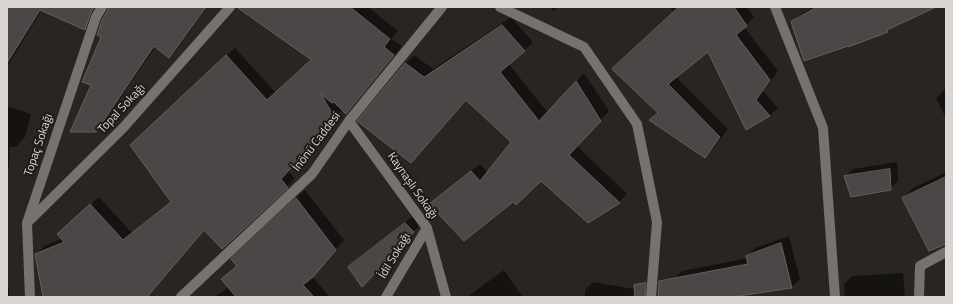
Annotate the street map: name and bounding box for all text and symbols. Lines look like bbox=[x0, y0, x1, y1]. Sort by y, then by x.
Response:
street label: Topal Sokağı bbox=[95, 81, 149, 137]
street label: İnönü Caddesi bbox=[290, 109, 344, 175]
street label: Topaç Sokağı bbox=[22, 112, 56, 178]
street label: Kaynaşlı Sokağı bbox=[384, 150, 440, 222]
street label: İdil Sokağı bbox=[376, 231, 414, 281]

